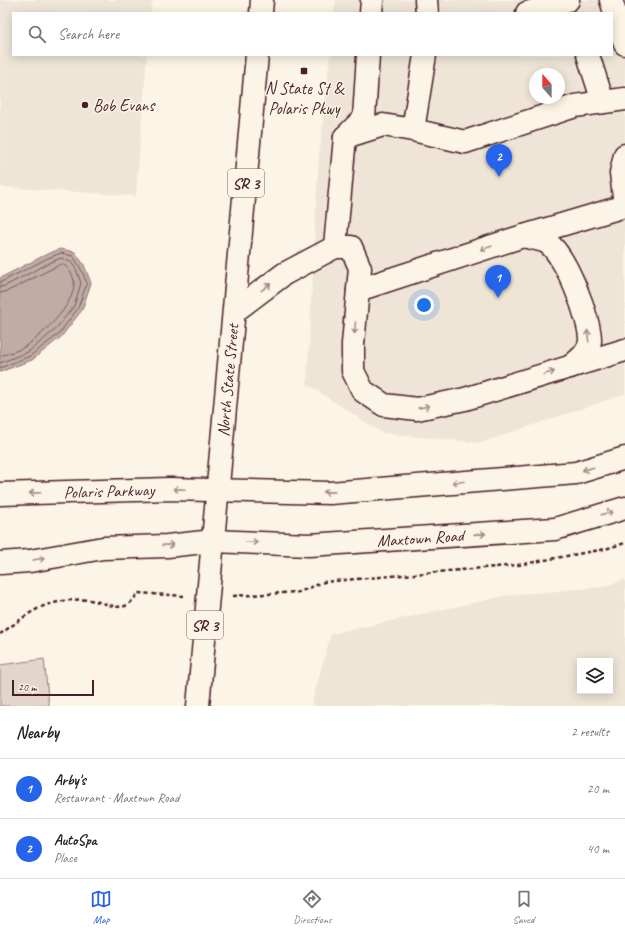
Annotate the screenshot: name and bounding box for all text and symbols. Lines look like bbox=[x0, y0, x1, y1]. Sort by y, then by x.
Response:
search box bbox=[12, 12, 613, 56]
icon: search bbox=[26, 23, 48, 45]
text: Search here bbox=[58, 25, 119, 44]
marker: N State St & Polaris Pkwy bbox=[299, 66, 309, 76]
north arrow bbox=[529, 68, 565, 104]
place label: N State St & Polaris Pkwy bbox=[265, 78, 345, 119]
place label: Bob Evans bbox=[93, 95, 156, 116]
marker: Bob Evans bbox=[80, 100, 90, 110]
pin: 2 bbox=[486, 144, 512, 177]
road number: SR 3 bbox=[228, 169, 264, 197]
one-way arrow bbox=[479, 245, 492, 252]
pin: 1 bbox=[485, 265, 511, 298]
one-way arrow bbox=[260, 283, 271, 292]
your location bbox=[414, 295, 434, 315]
street label: North State Street bbox=[212, 321, 244, 438]
one-way arrow bbox=[351, 322, 358, 335]
one-way arrow bbox=[585, 330, 592, 343]
one-way arrow bbox=[542, 369, 555, 376]
one-way arrow bbox=[417, 403, 430, 411]
one-way arrow bbox=[581, 466, 594, 473]
street label: Polaris Parkway bbox=[63, 479, 156, 503]
one-way arrow bbox=[452, 479, 465, 486]
one-way arrow bbox=[173, 485, 186, 493]
one-way arrow bbox=[29, 489, 42, 496]
one-way arrow bbox=[323, 489, 336, 496]
one-way arrow bbox=[600, 509, 613, 516]
street label: Maxtown Road bbox=[376, 525, 468, 552]
one-way arrow bbox=[473, 530, 486, 537]
one-way arrow bbox=[245, 539, 258, 546]
one-way arrow bbox=[161, 542, 174, 549]
one-way arrow bbox=[32, 555, 45, 563]
road number: SR 3 bbox=[187, 611, 223, 639]
map controls bbox=[577, 658, 613, 694]
button: layers bbox=[577, 658, 613, 694]
scale bar bbox=[12, 678, 94, 697]
text: 20 m bbox=[18, 680, 37, 694]
text: Nearby bbox=[16, 722, 59, 743]
text: 2 results bbox=[571, 724, 609, 740]
text: Arby's bbox=[54, 771, 86, 790]
text: 1 bbox=[26, 781, 32, 797]
text: 20 m bbox=[587, 781, 609, 797]
text: Restaurant · Maxtown Road bbox=[54, 790, 179, 806]
text: AutoSpa bbox=[54, 831, 97, 850]
text: 2 bbox=[26, 841, 32, 857]
text: 40 m bbox=[587, 841, 609, 857]
text: Place bbox=[54, 850, 77, 866]
tab: Map bbox=[90, 888, 112, 926]
tab: Directions bbox=[293, 888, 332, 926]
tab: Saved bbox=[513, 888, 535, 926]

